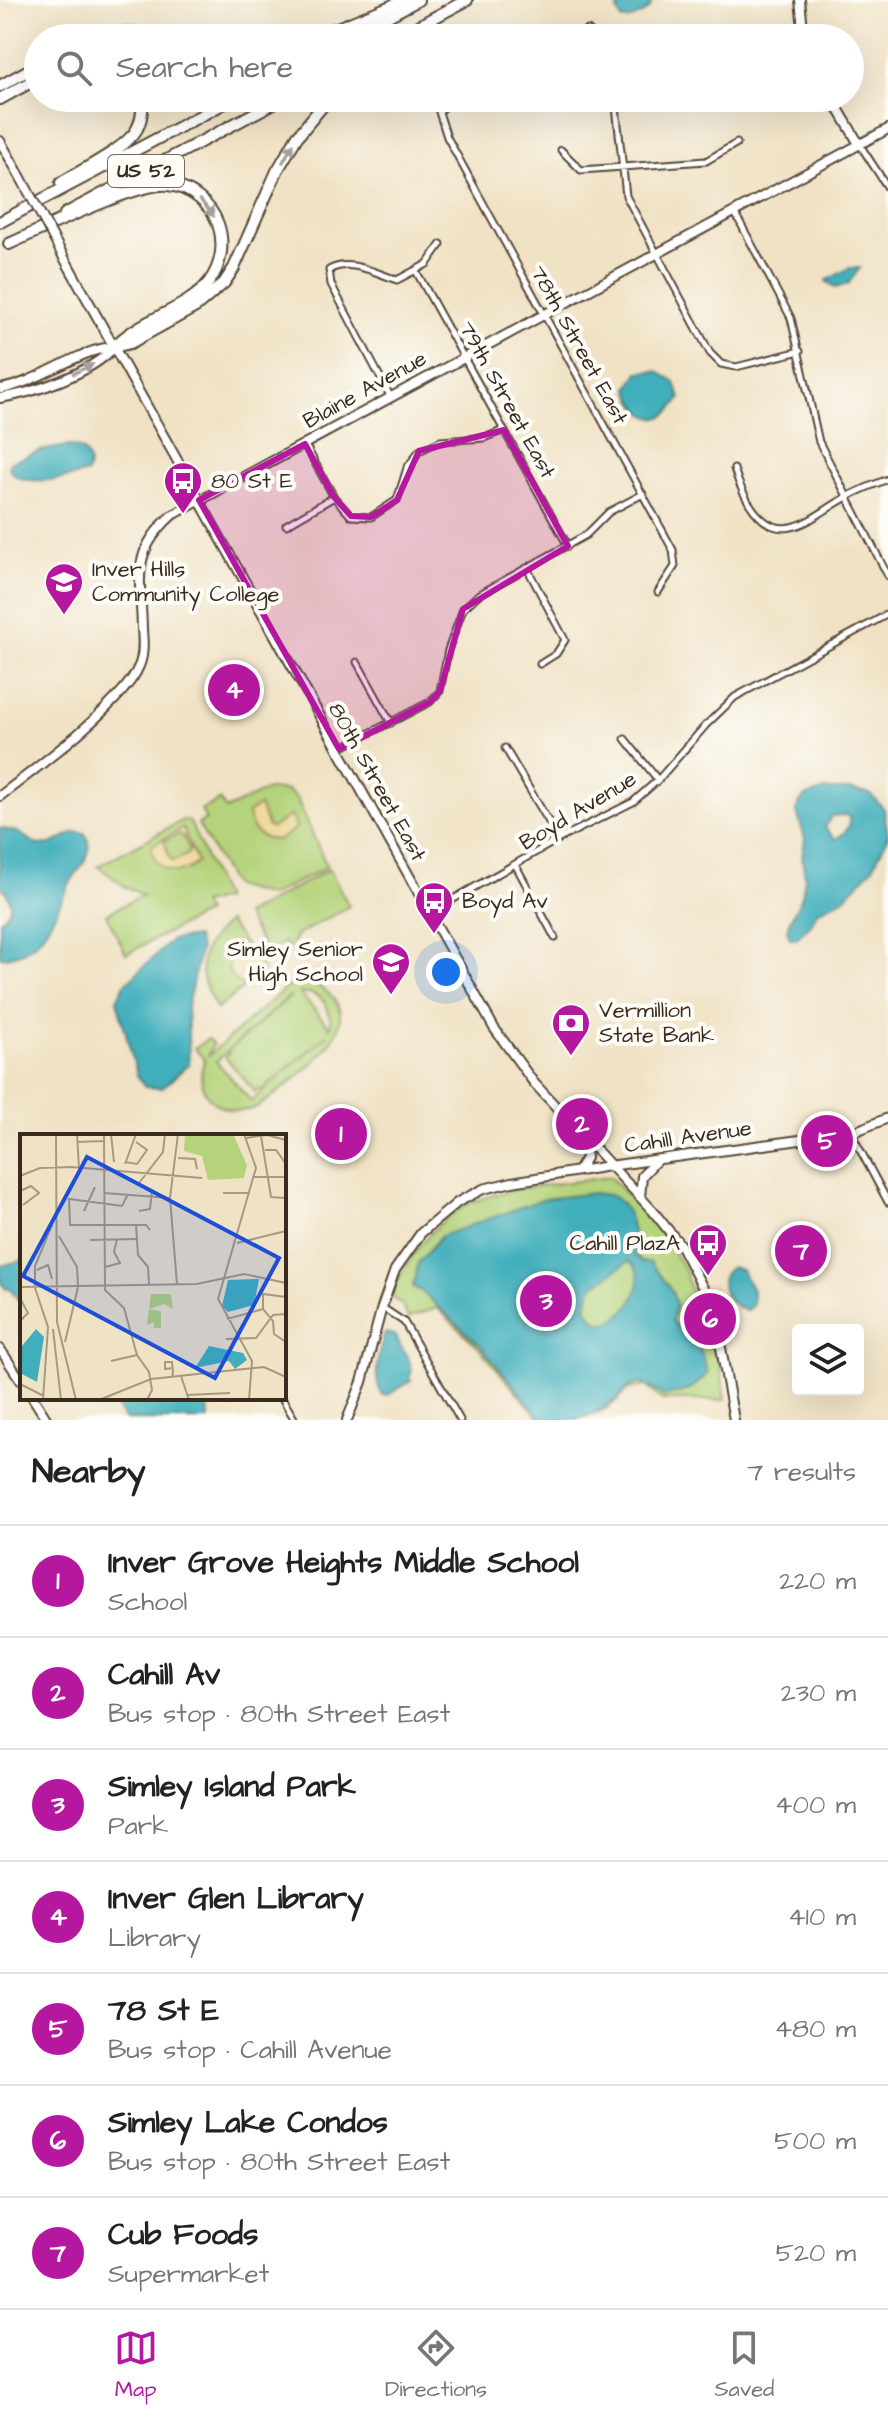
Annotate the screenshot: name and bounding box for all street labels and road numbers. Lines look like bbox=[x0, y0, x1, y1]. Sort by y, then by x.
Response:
road number: US 52 bbox=[108, 155, 184, 187]
street label: 78th Street East bbox=[522, 260, 636, 430]
street label: 79th Street East bbox=[451, 316, 563, 484]
street label: Blaine Avenue bbox=[298, 343, 432, 437]
street label: 80th Street East bbox=[320, 697, 434, 867]
street label: Boyd Avenue bbox=[514, 764, 643, 859]
street label: Cahill Avenue bbox=[622, 1113, 754, 1161]

